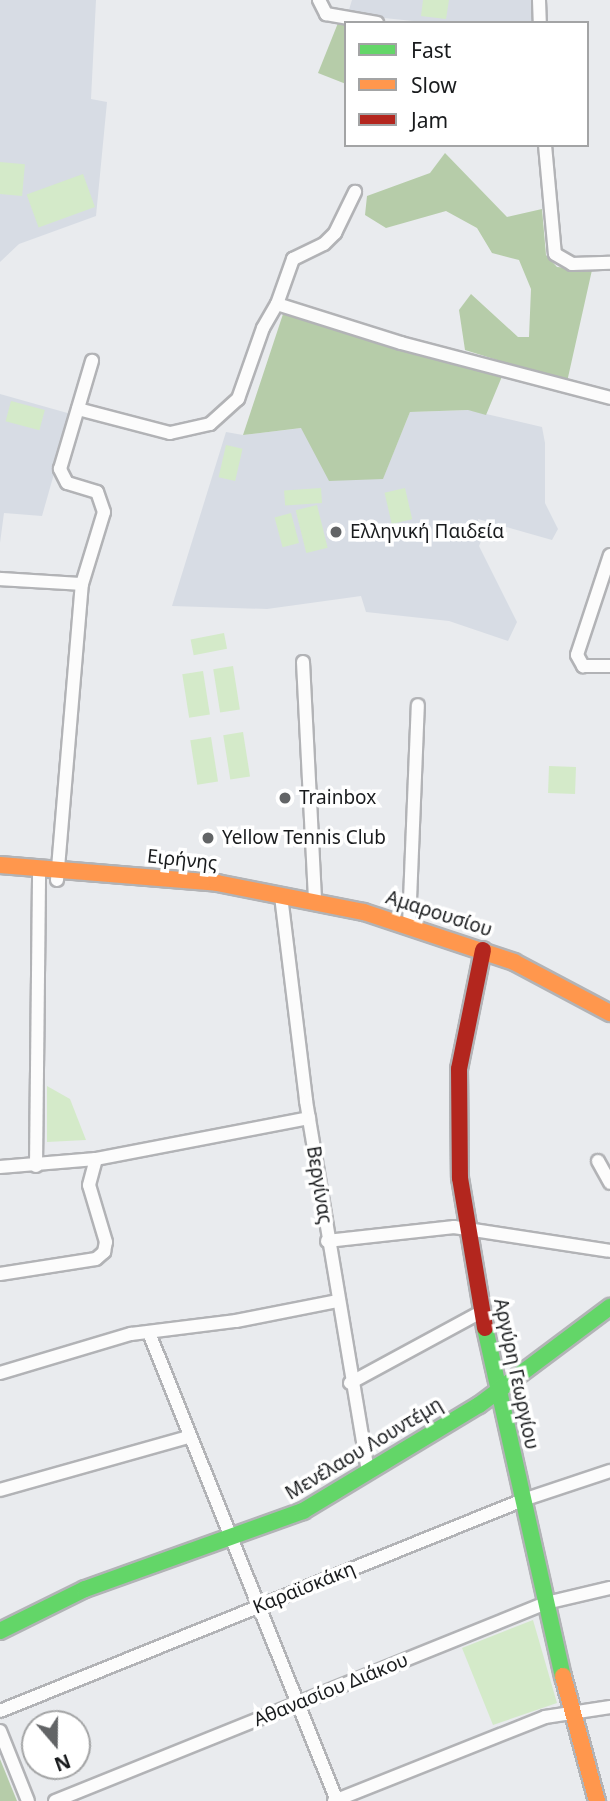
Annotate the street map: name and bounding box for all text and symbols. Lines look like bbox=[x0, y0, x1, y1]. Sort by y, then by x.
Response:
legend bbox=[344, 21, 589, 147]
text: Fast bbox=[411, 36, 451, 64]
text: Slow bbox=[411, 71, 457, 99]
text: Jam bbox=[411, 106, 448, 134]
place label: Ελληνική Παιδεία bbox=[350, 521, 504, 543]
marker: Ελληνική Παιδεία bbox=[328, 524, 344, 540]
place label: Trainbox bbox=[299, 787, 376, 809]
marker: Trainbox bbox=[277, 790, 293, 806]
place label: Yellow Tennis Club bbox=[222, 827, 386, 849]
marker: Yellow Tennis Club bbox=[200, 830, 216, 846]
street label: Ειρήνης bbox=[146, 845, 218, 875]
street label: Αμαρουσίου bbox=[383, 886, 495, 942]
street label: Βεργίνας bbox=[302, 1144, 336, 1226]
street label: Αργύρη Γεωργίου bbox=[489, 1296, 543, 1452]
street label: Μενέλαου Λουντέμη bbox=[281, 1393, 447, 1505]
street label: Καραϊσκάκη bbox=[250, 1557, 358, 1619]
street label: Αθανασίου Διάκου bbox=[250, 1649, 412, 1731]
north arrow bbox=[21, 1710, 91, 1780]
text: N bbox=[51, 1748, 74, 1778]

